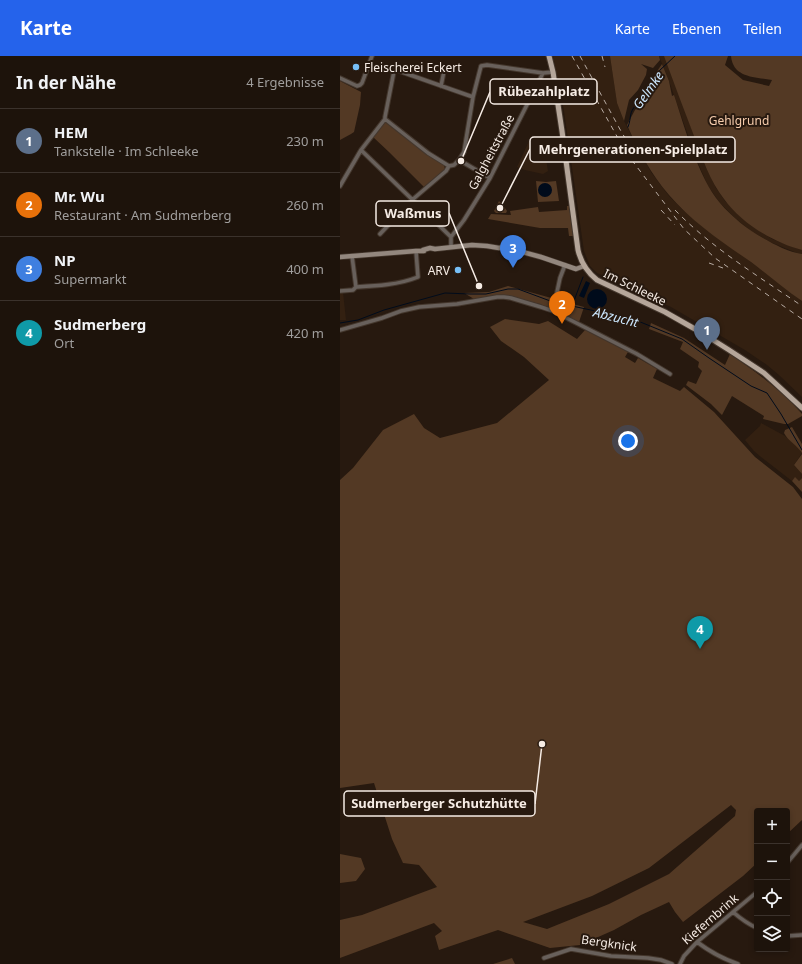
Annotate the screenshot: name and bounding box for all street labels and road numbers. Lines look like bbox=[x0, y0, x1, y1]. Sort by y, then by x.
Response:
street label: Galgheitstraße bbox=[464, 111, 518, 193]
street label: Im Schleeke bbox=[601, 264, 669, 310]
street label: Kiefernbrink bbox=[678, 889, 742, 948]
street label: Bergknick bbox=[580, 931, 638, 955]

